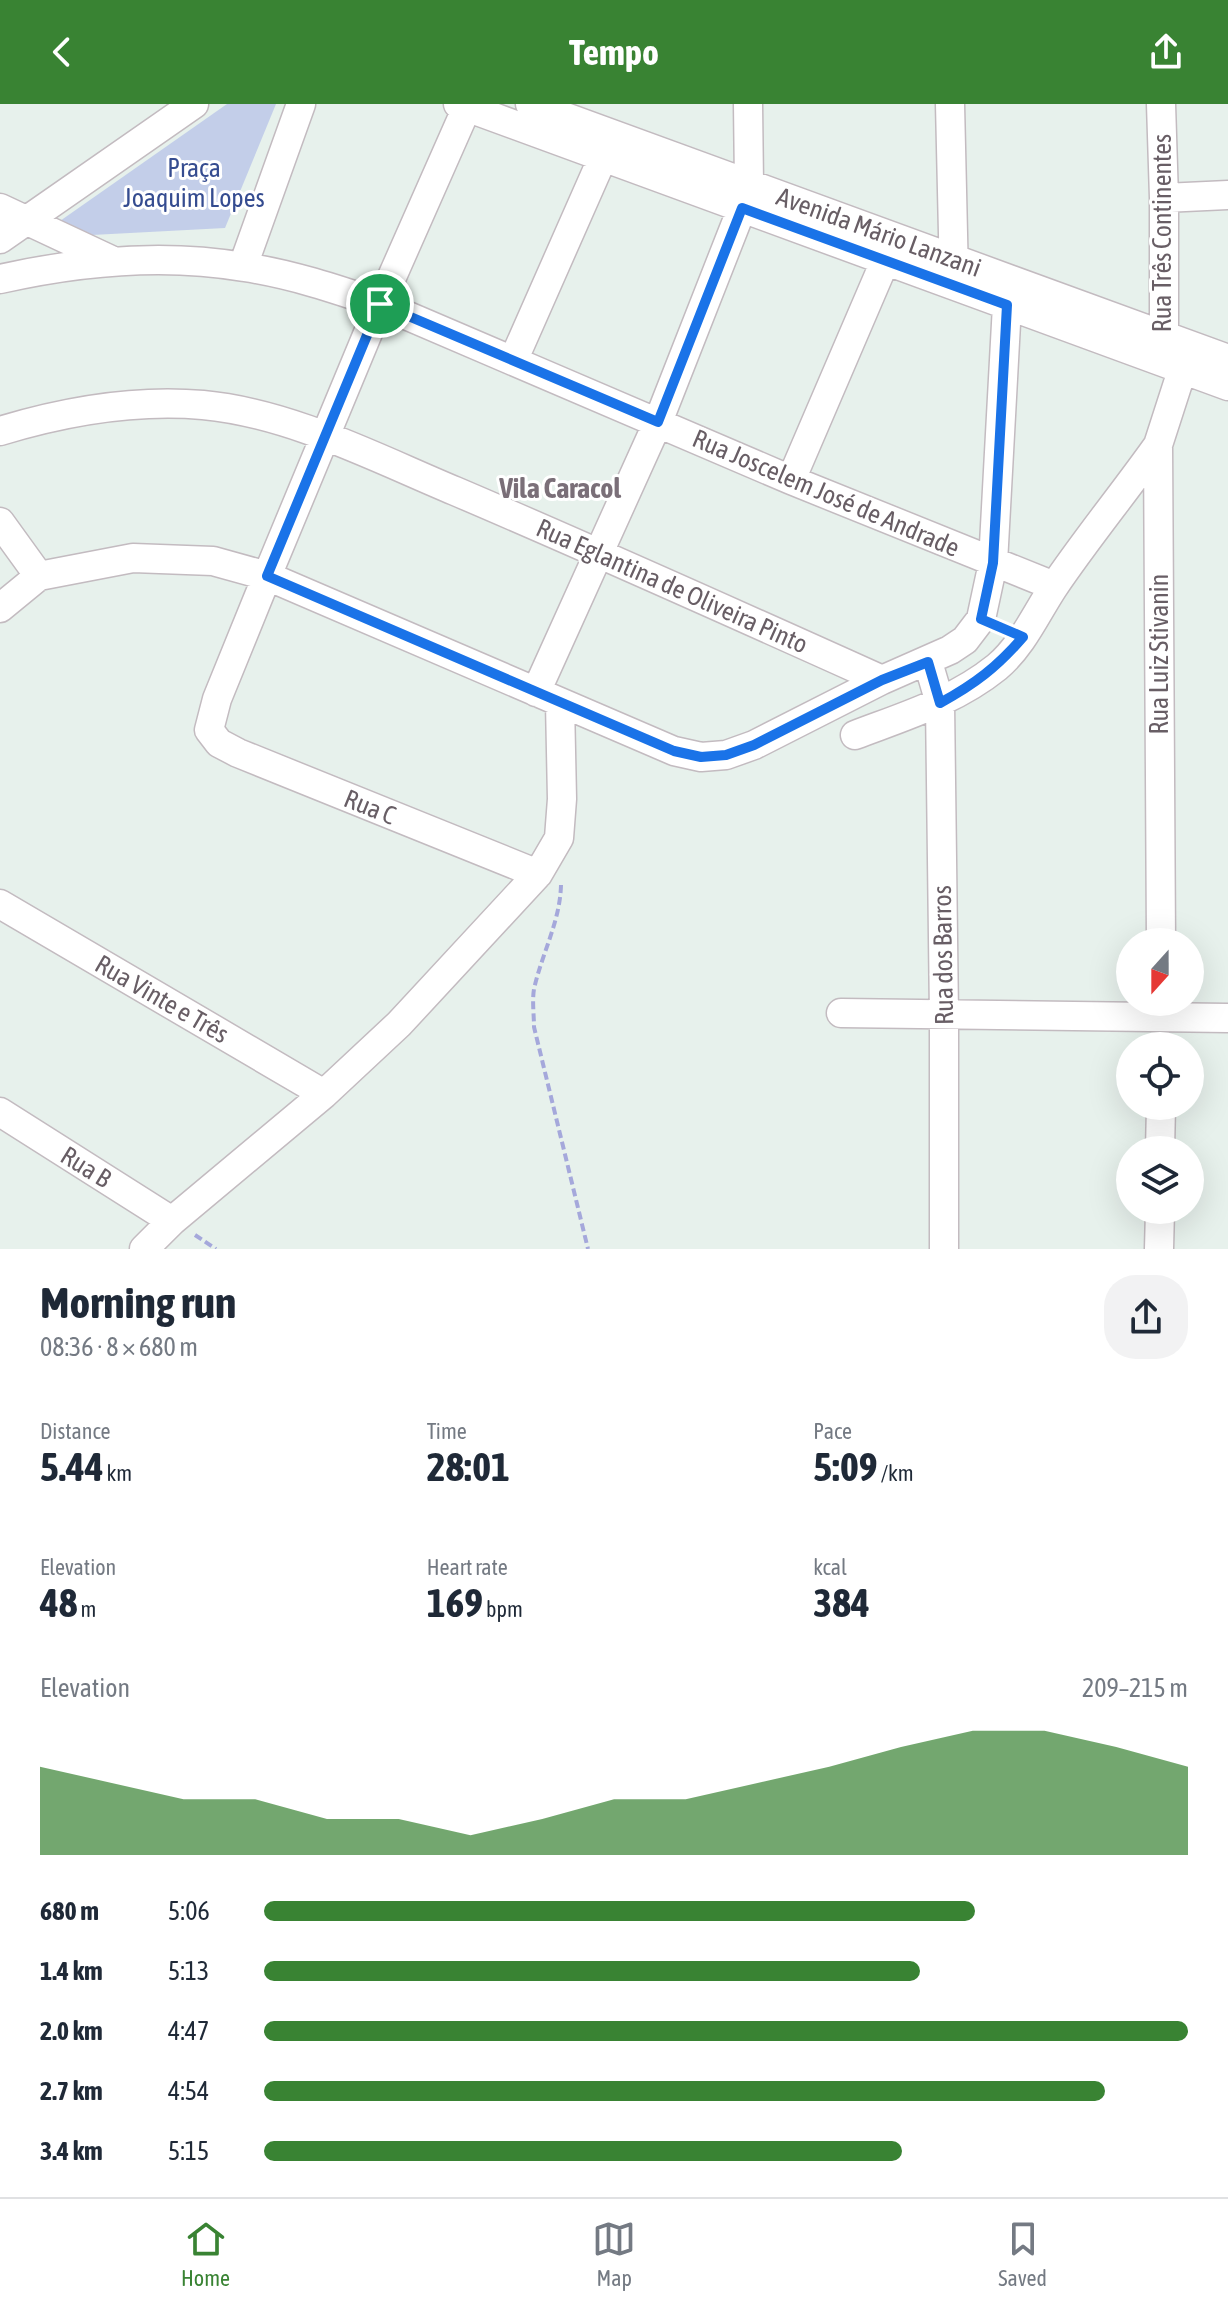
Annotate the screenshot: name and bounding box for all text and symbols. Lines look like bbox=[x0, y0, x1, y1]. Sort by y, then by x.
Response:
icon: back bbox=[40, 30, 84, 74]
icon: share bbox=[1144, 30, 1188, 74]
text: Tempo bbox=[569, 31, 659, 73]
street label: Rua Três Continentes bbox=[1147, 134, 1177, 332]
park label: Praça Joaquim Lopes bbox=[123, 153, 265, 213]
street label: Avenida Mário Lanzani bbox=[773, 181, 985, 283]
pin bbox=[346, 270, 414, 338]
icon: arrive bbox=[358, 282, 402, 326]
street label: Rua Joscelem José de Andrade bbox=[688, 423, 964, 563]
district label: Vila Caracol bbox=[498, 472, 621, 504]
street label: Rua Eglantina de Oliveira Pinto bbox=[532, 513, 812, 659]
street label: Rua Luiz Stivanin bbox=[1144, 574, 1174, 734]
street label: Rua C bbox=[340, 783, 400, 831]
street label: Rua dos Barros bbox=[927, 885, 959, 1025]
north arrow bbox=[1116, 928, 1204, 1016]
map controls bbox=[1116, 928, 1204, 1224]
street label: Rua Vinte e Três bbox=[90, 949, 234, 1049]
button: locate bbox=[1116, 1032, 1204, 1120]
button: layers bbox=[1116, 1136, 1204, 1224]
street label: Rua B bbox=[55, 1140, 117, 1194]
button: share bbox=[1104, 1275, 1188, 1359]
text: Morning run bbox=[40, 1277, 236, 1327]
text: 08:36 · 8 × 680 m bbox=[40, 1332, 198, 1362]
text: Distance bbox=[40, 1418, 111, 1444]
text: Time bbox=[427, 1418, 467, 1444]
text: Pace bbox=[813, 1418, 852, 1444]
text: 5.44 bbox=[40, 1444, 104, 1489]
text: 28:01 bbox=[427, 1444, 510, 1489]
text: 5:09 bbox=[813, 1444, 878, 1489]
text: km bbox=[104, 1460, 132, 1486]
text: /km bbox=[878, 1460, 914, 1486]
text: Elevation bbox=[40, 1554, 116, 1580]
text: Heart rate bbox=[427, 1554, 508, 1580]
text: kcal bbox=[813, 1554, 847, 1580]
text: 48 bbox=[40, 1580, 78, 1625]
text: 169 bbox=[427, 1580, 483, 1625]
text: 384 bbox=[813, 1580, 870, 1625]
text: m bbox=[78, 1596, 96, 1622]
text: bpm bbox=[483, 1596, 523, 1622]
text: Elevation bbox=[40, 1673, 130, 1703]
text: 209–215 m bbox=[1082, 1673, 1188, 1703]
text: 680 m bbox=[40, 1896, 99, 1926]
text: 5:06 bbox=[168, 1896, 210, 1926]
text: 1.4 km bbox=[40, 1956, 103, 1986]
text: 5:13 bbox=[168, 1956, 209, 1986]
text: 2.0 km bbox=[40, 2016, 103, 2046]
text: 4:47 bbox=[168, 2016, 209, 2046]
text: 2.7 km bbox=[40, 2076, 103, 2106]
text: 4:54 bbox=[168, 2076, 209, 2106]
text: 3.4 km bbox=[40, 2136, 103, 2166]
text: 5:15 bbox=[168, 2136, 209, 2166]
tab: Home bbox=[181, 2217, 230, 2291]
tab: Map bbox=[592, 2217, 636, 2291]
tab: Saved bbox=[998, 2217, 1047, 2291]

